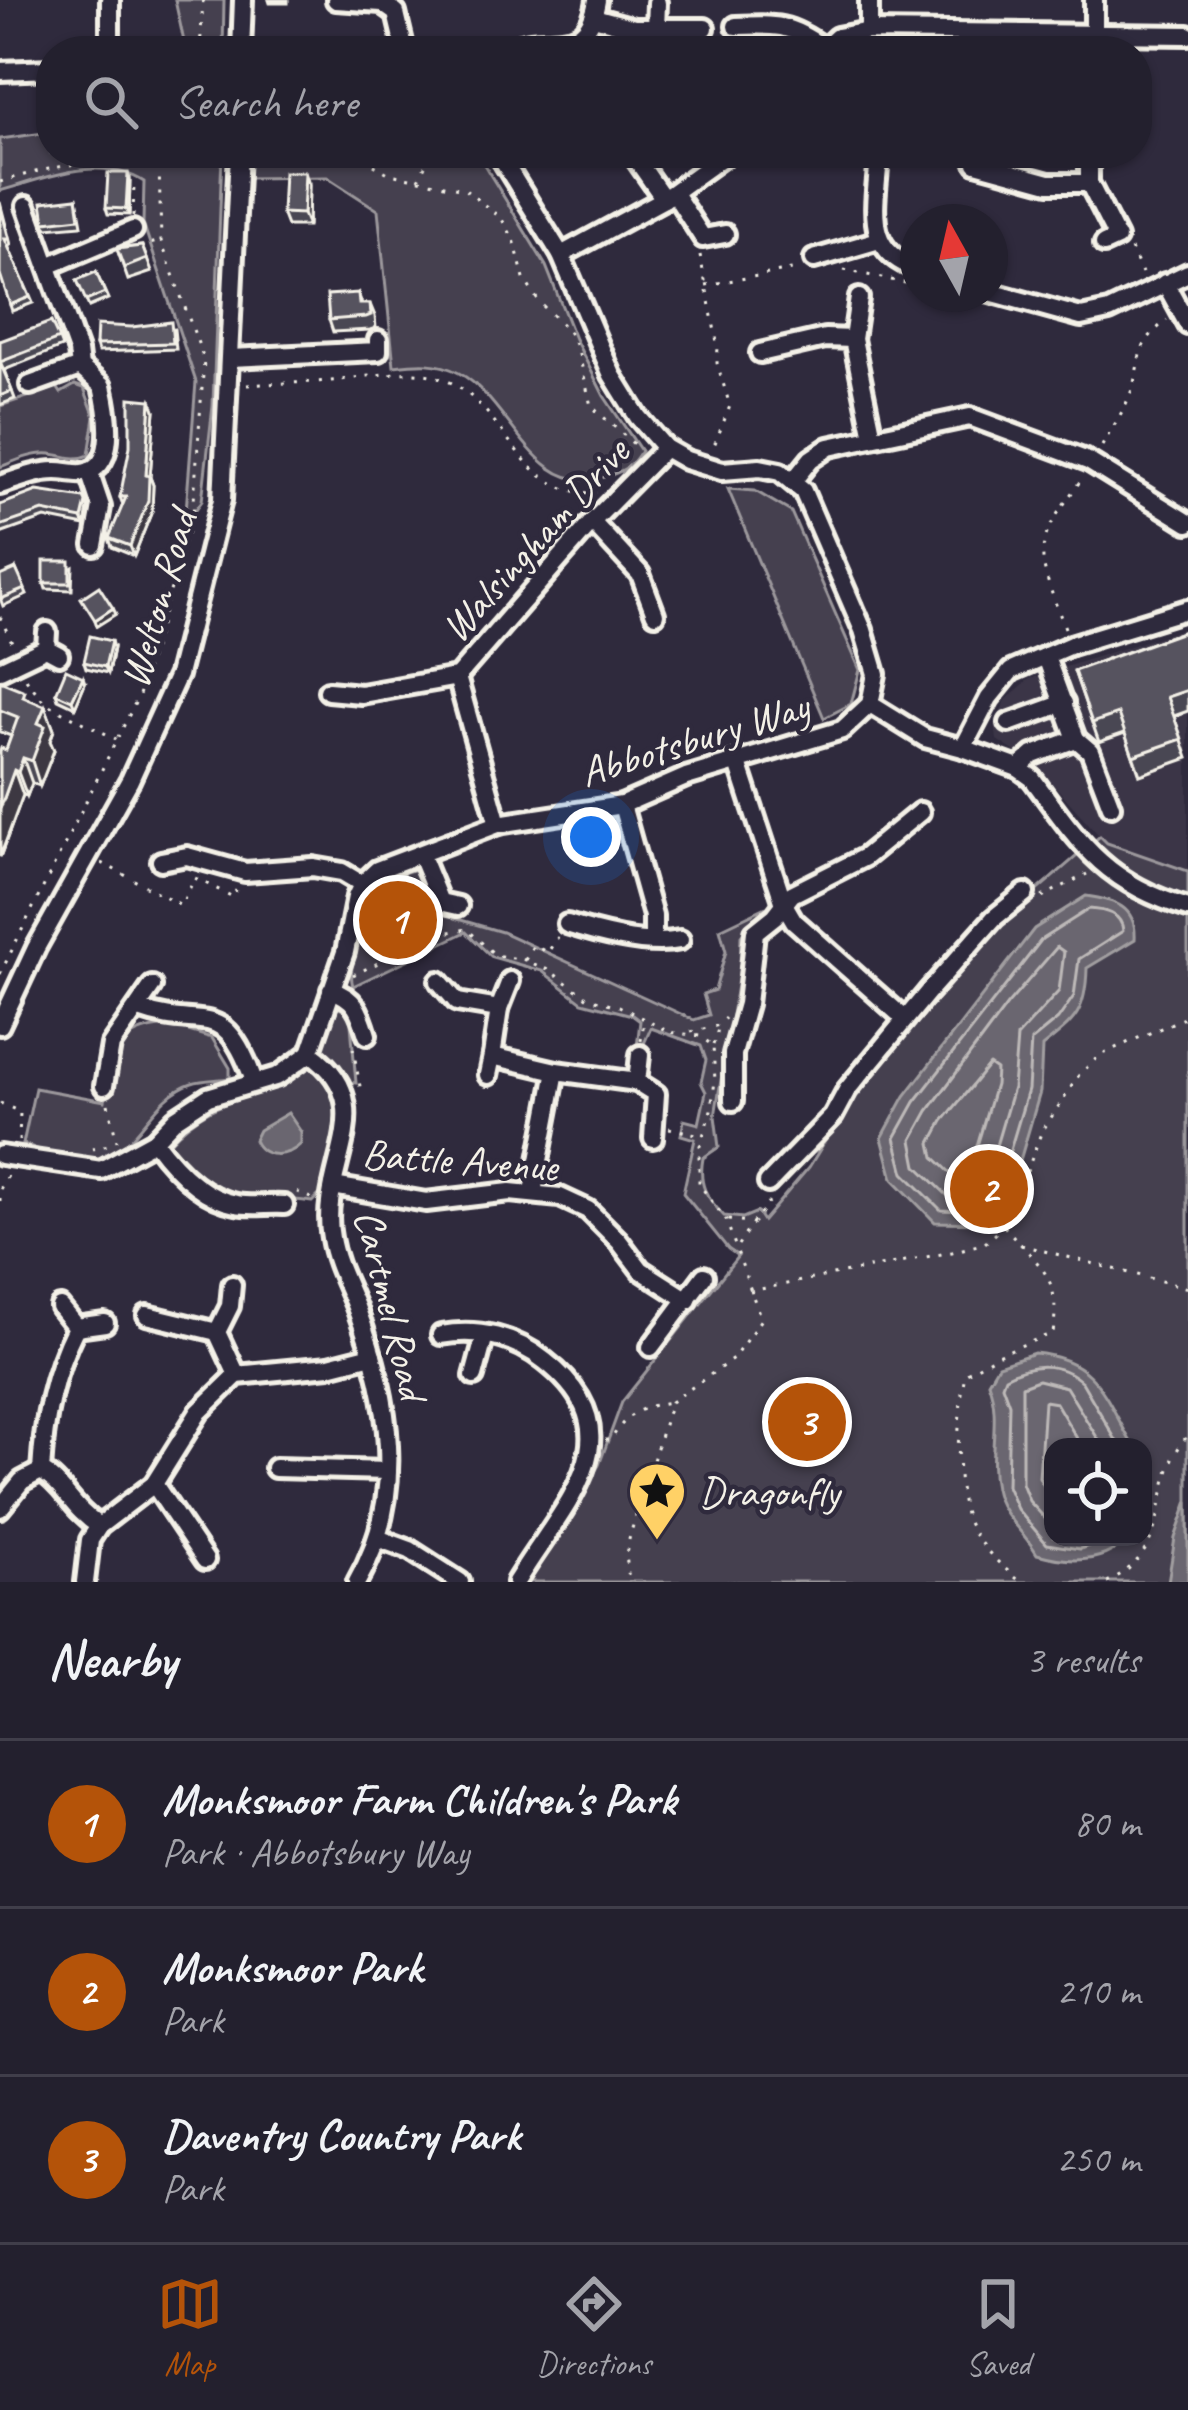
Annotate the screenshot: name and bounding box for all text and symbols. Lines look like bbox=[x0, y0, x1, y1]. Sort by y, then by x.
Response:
search box bbox=[36, 36, 1152, 168]
icon: search bbox=[78, 69, 144, 135]
text: Search here bbox=[174, 74, 357, 131]
north arrow bbox=[900, 204, 1008, 312]
street label: Walsingham Drive bbox=[429, 425, 642, 653]
street label: Welton Road bbox=[108, 499, 211, 694]
street label: Abbotsbury Way bbox=[574, 679, 818, 799]
your location bbox=[561, 807, 621, 867]
pin: 1 bbox=[359, 875, 437, 965]
street label: Battle Avenue bbox=[361, 1127, 562, 1194]
pin: 2 bbox=[950, 1144, 1028, 1234]
street label: Cartmel Road bbox=[341, 1204, 441, 1411]
pin: 3 bbox=[768, 1377, 846, 1467]
map controls bbox=[1044, 1438, 1152, 1546]
button: locate bbox=[1044, 1438, 1152, 1546]
place icon: Dragonfly bbox=[626, 1460, 688, 1542]
place label: Dragonfly bbox=[699, 1466, 843, 1519]
text: Nearby bbox=[48, 1628, 176, 1692]
text: 3 results bbox=[1026, 1636, 1140, 1685]
text: Monksmoor Farm Children's Park bbox=[162, 1771, 676, 1828]
text: 1 bbox=[78, 1799, 96, 1848]
text: 80 m bbox=[1074, 1799, 1140, 1848]
text: Park · Abbotsbury Way bbox=[162, 1828, 469, 1877]
text: Monksmoor Park bbox=[162, 1939, 422, 1996]
text: 2 bbox=[78, 1967, 96, 2016]
text: 210 m bbox=[1056, 1967, 1140, 2016]
text: Park bbox=[162, 1996, 224, 2045]
text: Daventry Country Park bbox=[162, 2107, 520, 2164]
text: 3 bbox=[78, 2135, 96, 2184]
text: 250 m bbox=[1056, 2135, 1140, 2184]
text: Park bbox=[162, 2164, 224, 2213]
tab: Map bbox=[157, 2271, 223, 2385]
tab: Directions bbox=[537, 2271, 651, 2385]
tab: Saved bbox=[965, 2271, 1031, 2385]

